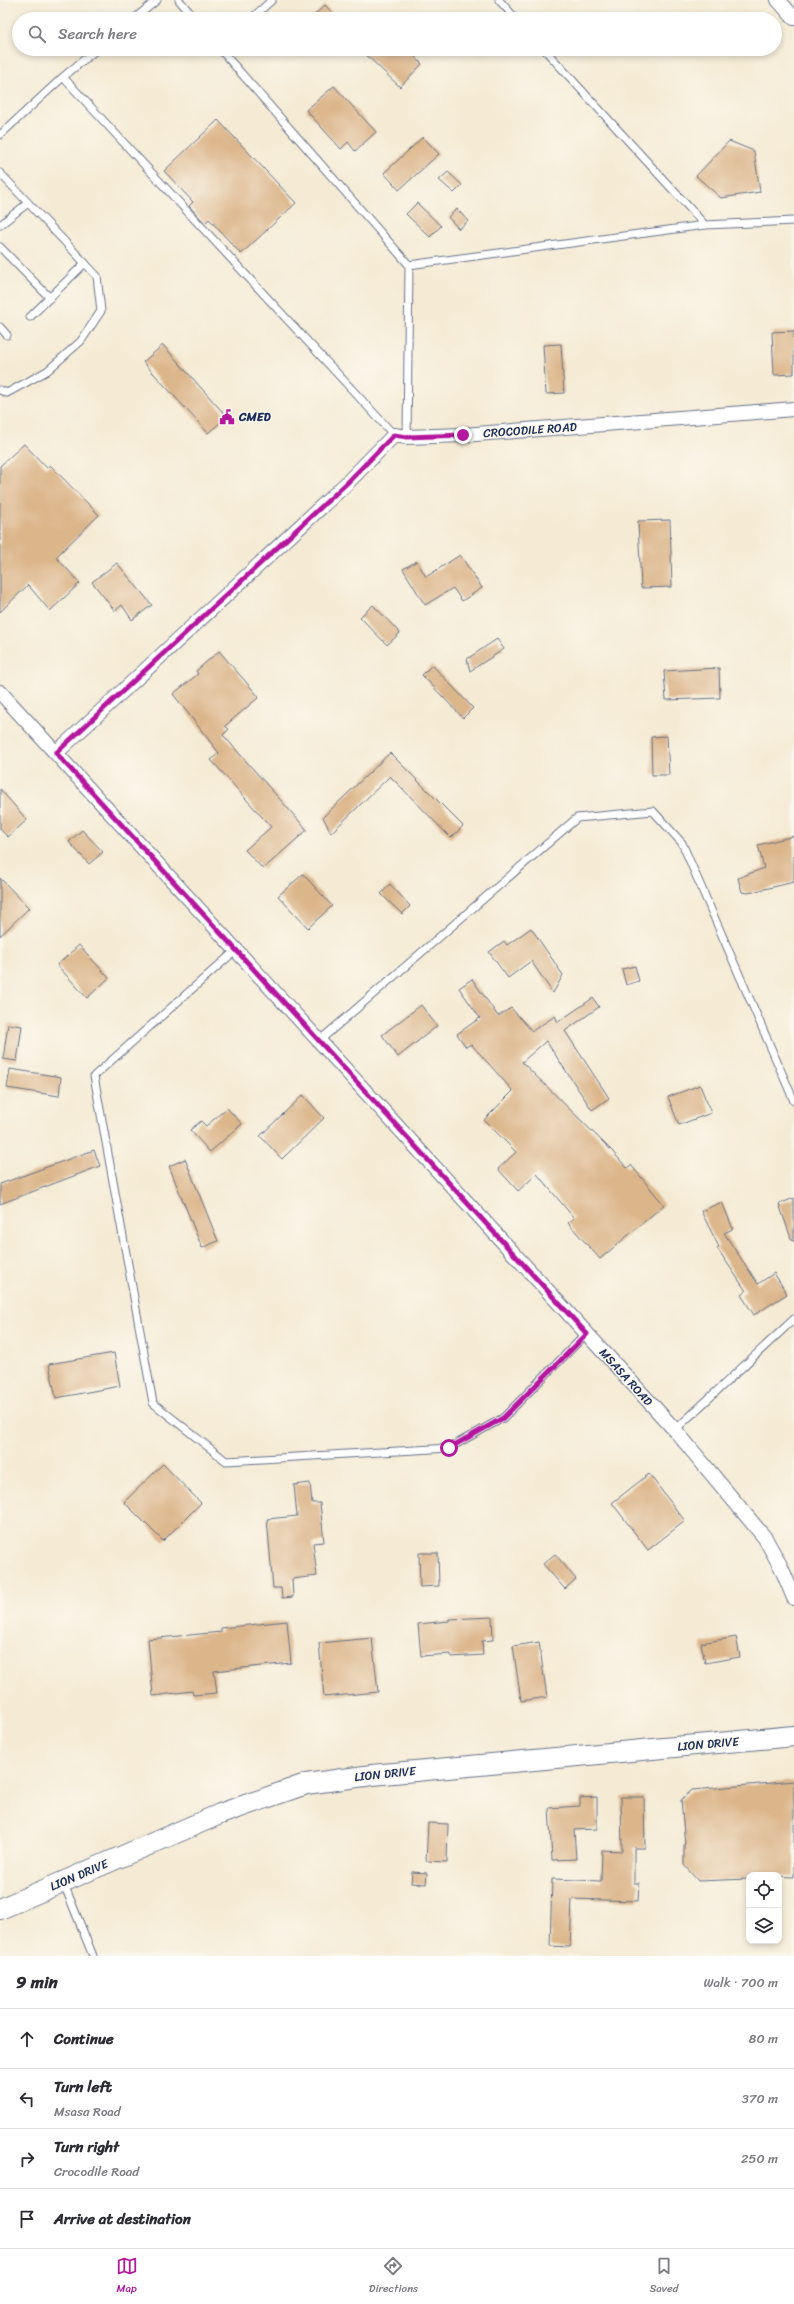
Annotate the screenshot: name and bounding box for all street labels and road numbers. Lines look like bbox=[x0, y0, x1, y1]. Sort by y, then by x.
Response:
street label: CROCODILE ROAD bbox=[483, 416, 578, 444]
street label: MSASA ROAD bbox=[594, 1343, 659, 1412]
street label: LION DRIVE bbox=[676, 1730, 741, 1758]
street label: LION DRIVE bbox=[353, 1760, 418, 1788]
street label: LION DRIVE bbox=[46, 1852, 113, 1897]

